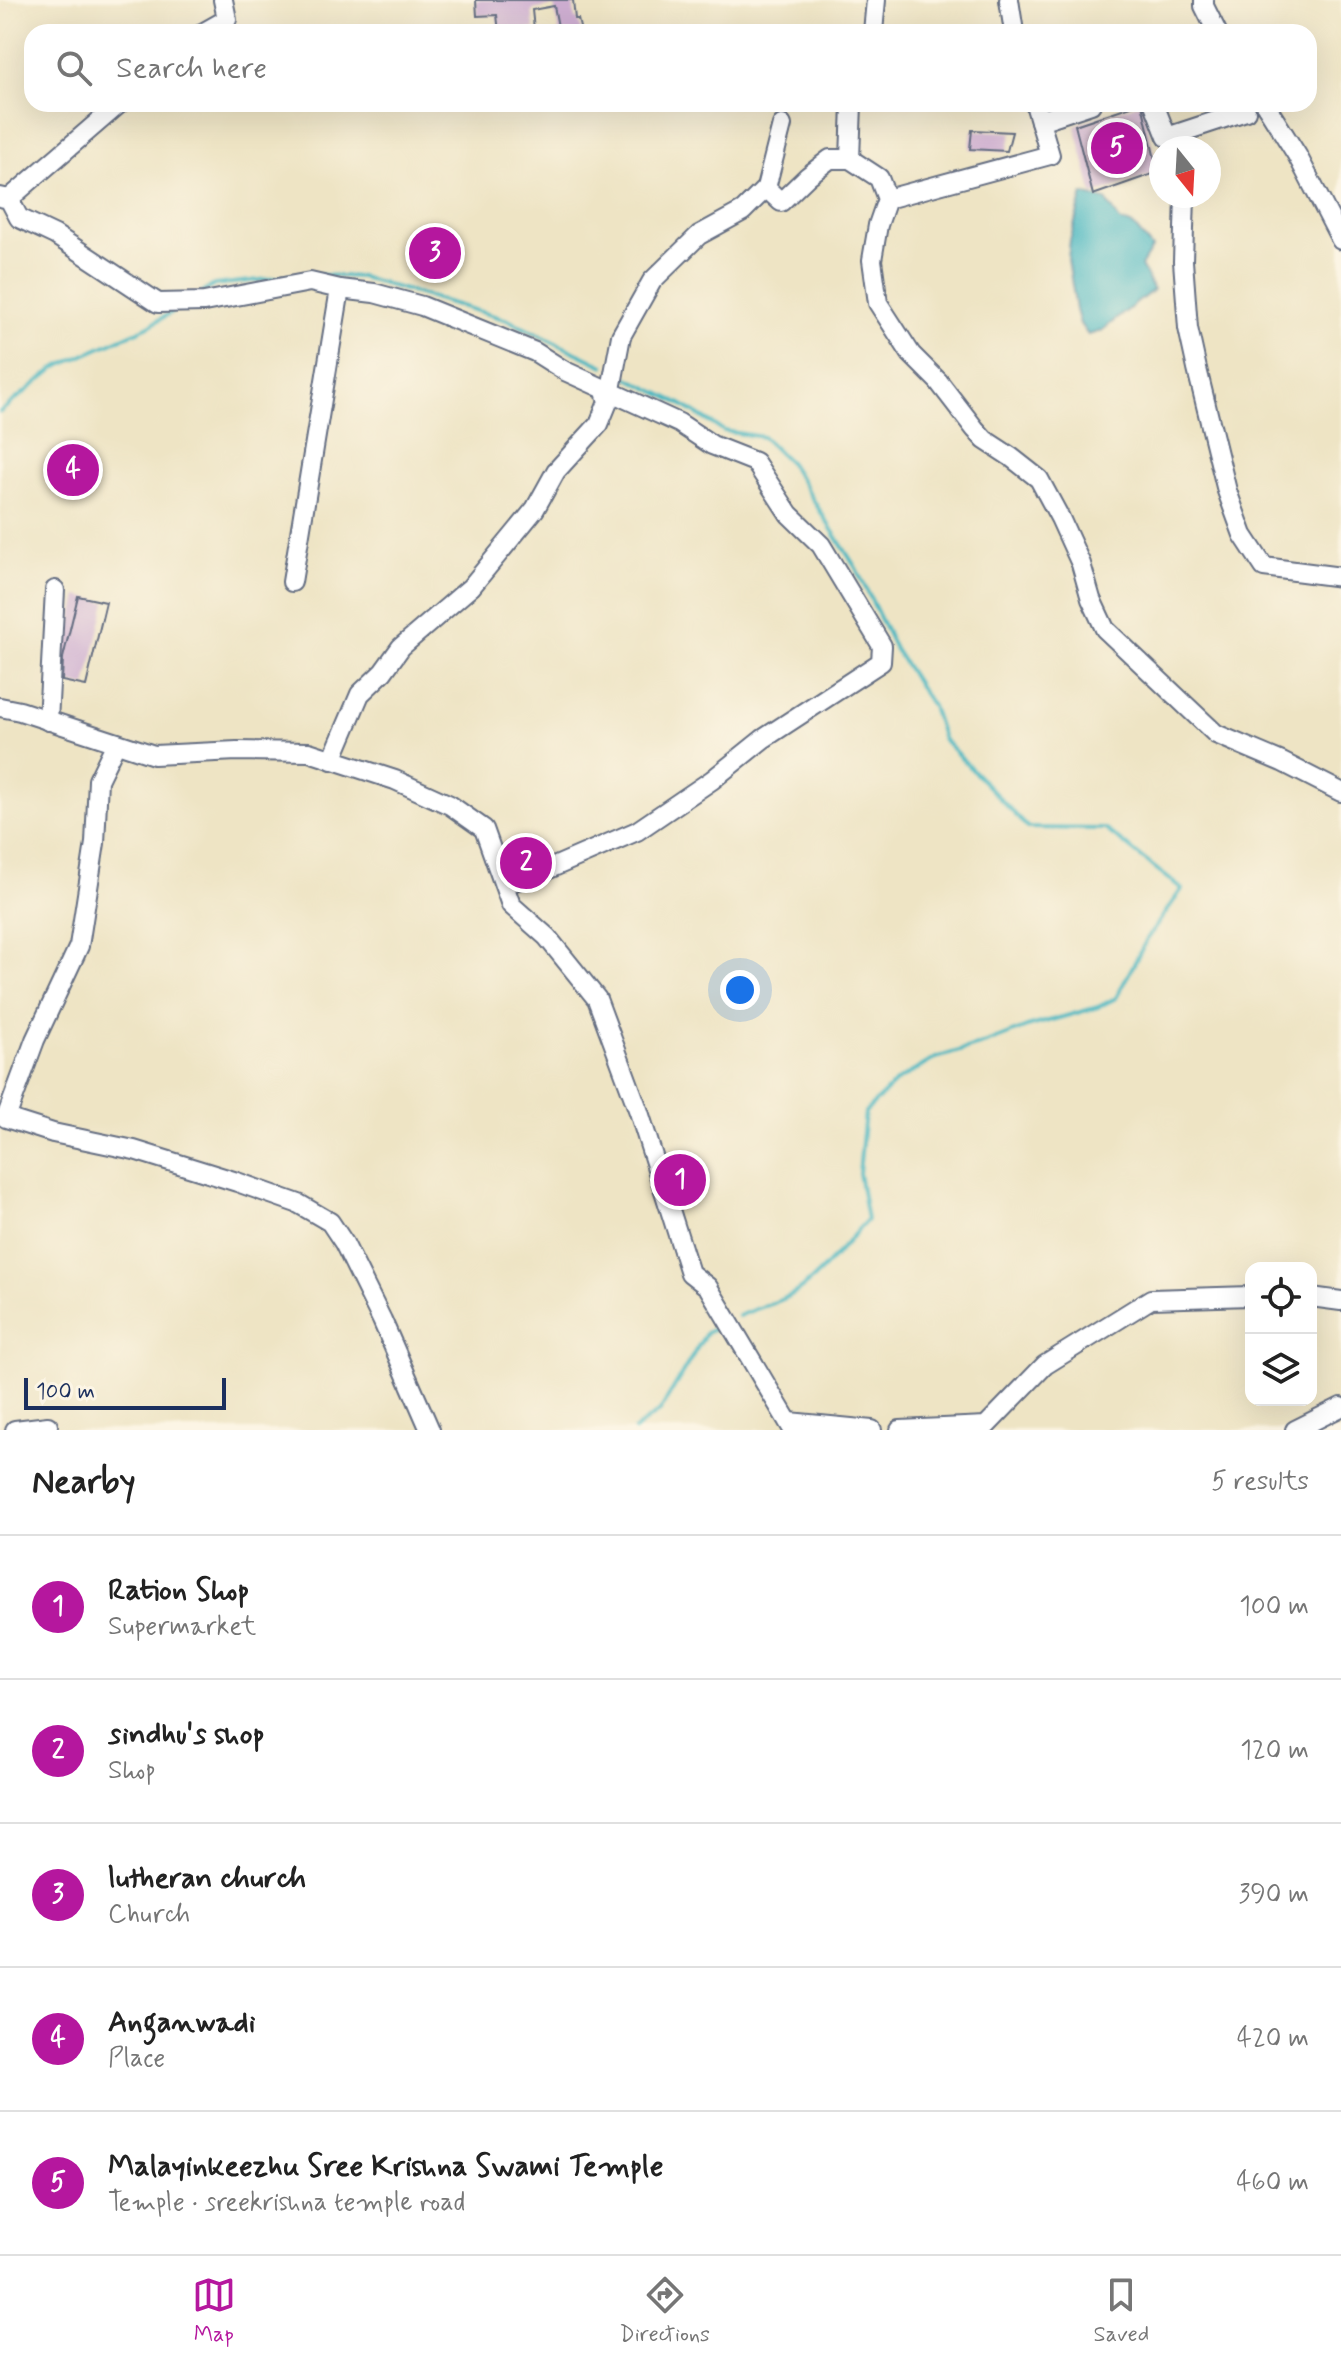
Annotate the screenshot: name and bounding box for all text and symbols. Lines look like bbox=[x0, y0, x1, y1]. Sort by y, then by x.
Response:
search box bbox=[24, 24, 1317, 112]
icon: search bbox=[52, 46, 96, 90]
text: Search here bbox=[116, 49, 267, 88]
pin: 5 bbox=[1091, 118, 1143, 178]
north arrow bbox=[1149, 136, 1221, 208]
pin: 3 bbox=[409, 223, 461, 283]
pin: 4 bbox=[47, 440, 99, 500]
pin: 2 bbox=[500, 833, 552, 893]
your location bbox=[720, 970, 760, 1010]
pin: 1 bbox=[654, 1150, 706, 1210]
map controls bbox=[1245, 1262, 1317, 1406]
button: locate bbox=[1245, 1262, 1317, 1334]
button: layers bbox=[1245, 1334, 1317, 1406]
scale bar bbox=[24, 1374, 226, 1410]
text: 100 m bbox=[36, 1378, 95, 1406]
text: Nearby bbox=[32, 1460, 136, 1505]
text: 5 results bbox=[1211, 1465, 1309, 1499]
text: Ration Shop bbox=[108, 1571, 249, 1610]
text: 1 bbox=[52, 1590, 64, 1624]
text: 100 m bbox=[1239, 1590, 1309, 1624]
text: Supermarket bbox=[108, 1610, 256, 1644]
text: sindhu's shop bbox=[108, 1715, 265, 1754]
text: 2 bbox=[52, 1734, 64, 1768]
text: 120 m bbox=[1240, 1734, 1309, 1768]
text: Shop bbox=[108, 1754, 156, 1788]
text: lutheran church bbox=[108, 1859, 306, 1898]
text: 3 bbox=[52, 1878, 64, 1912]
text: 390 m bbox=[1238, 1878, 1309, 1912]
text: Church bbox=[108, 1898, 190, 1932]
text: Anganwadi bbox=[108, 2003, 255, 2042]
text: 4 bbox=[50, 2022, 66, 2056]
text: 420 m bbox=[1237, 2022, 1309, 2056]
text: Place bbox=[108, 2042, 165, 2076]
text: Malayinkeezhu Sree Krishna Swami Temple bbox=[108, 2147, 663, 2186]
text: 5 bbox=[50, 2166, 66, 2200]
text: 460 m bbox=[1236, 2166, 1309, 2200]
text: Temple · sreekrishna temple road bbox=[108, 2186, 465, 2220]
tab: Map bbox=[192, 2273, 236, 2349]
tab: Directions bbox=[619, 2273, 710, 2349]
tab: Saved bbox=[1094, 2273, 1149, 2349]

